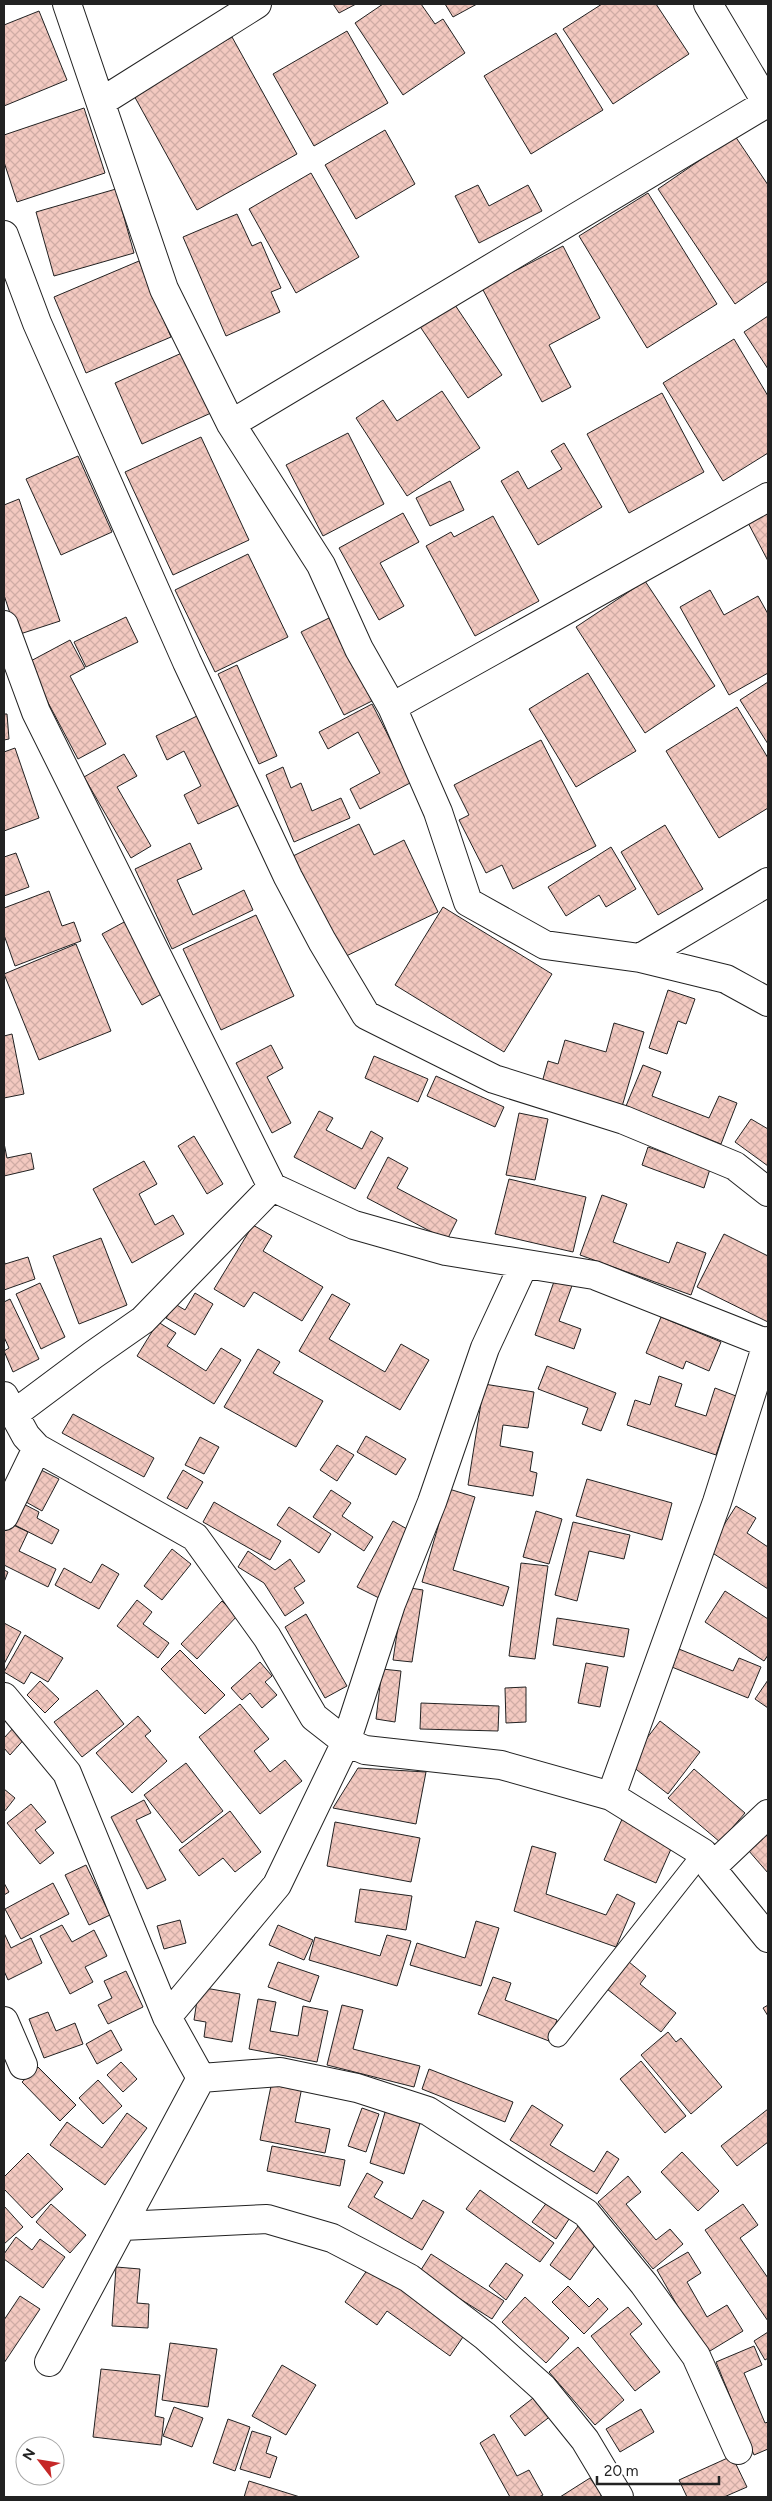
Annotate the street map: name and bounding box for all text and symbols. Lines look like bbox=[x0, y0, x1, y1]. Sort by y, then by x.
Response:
north arrow bbox=[15, 2436, 65, 2486]
text: N bbox=[19, 2446, 39, 2464]
scale bar bbox=[597, 2454, 720, 2486]
text: 20 m bbox=[604, 2462, 638, 2480]

